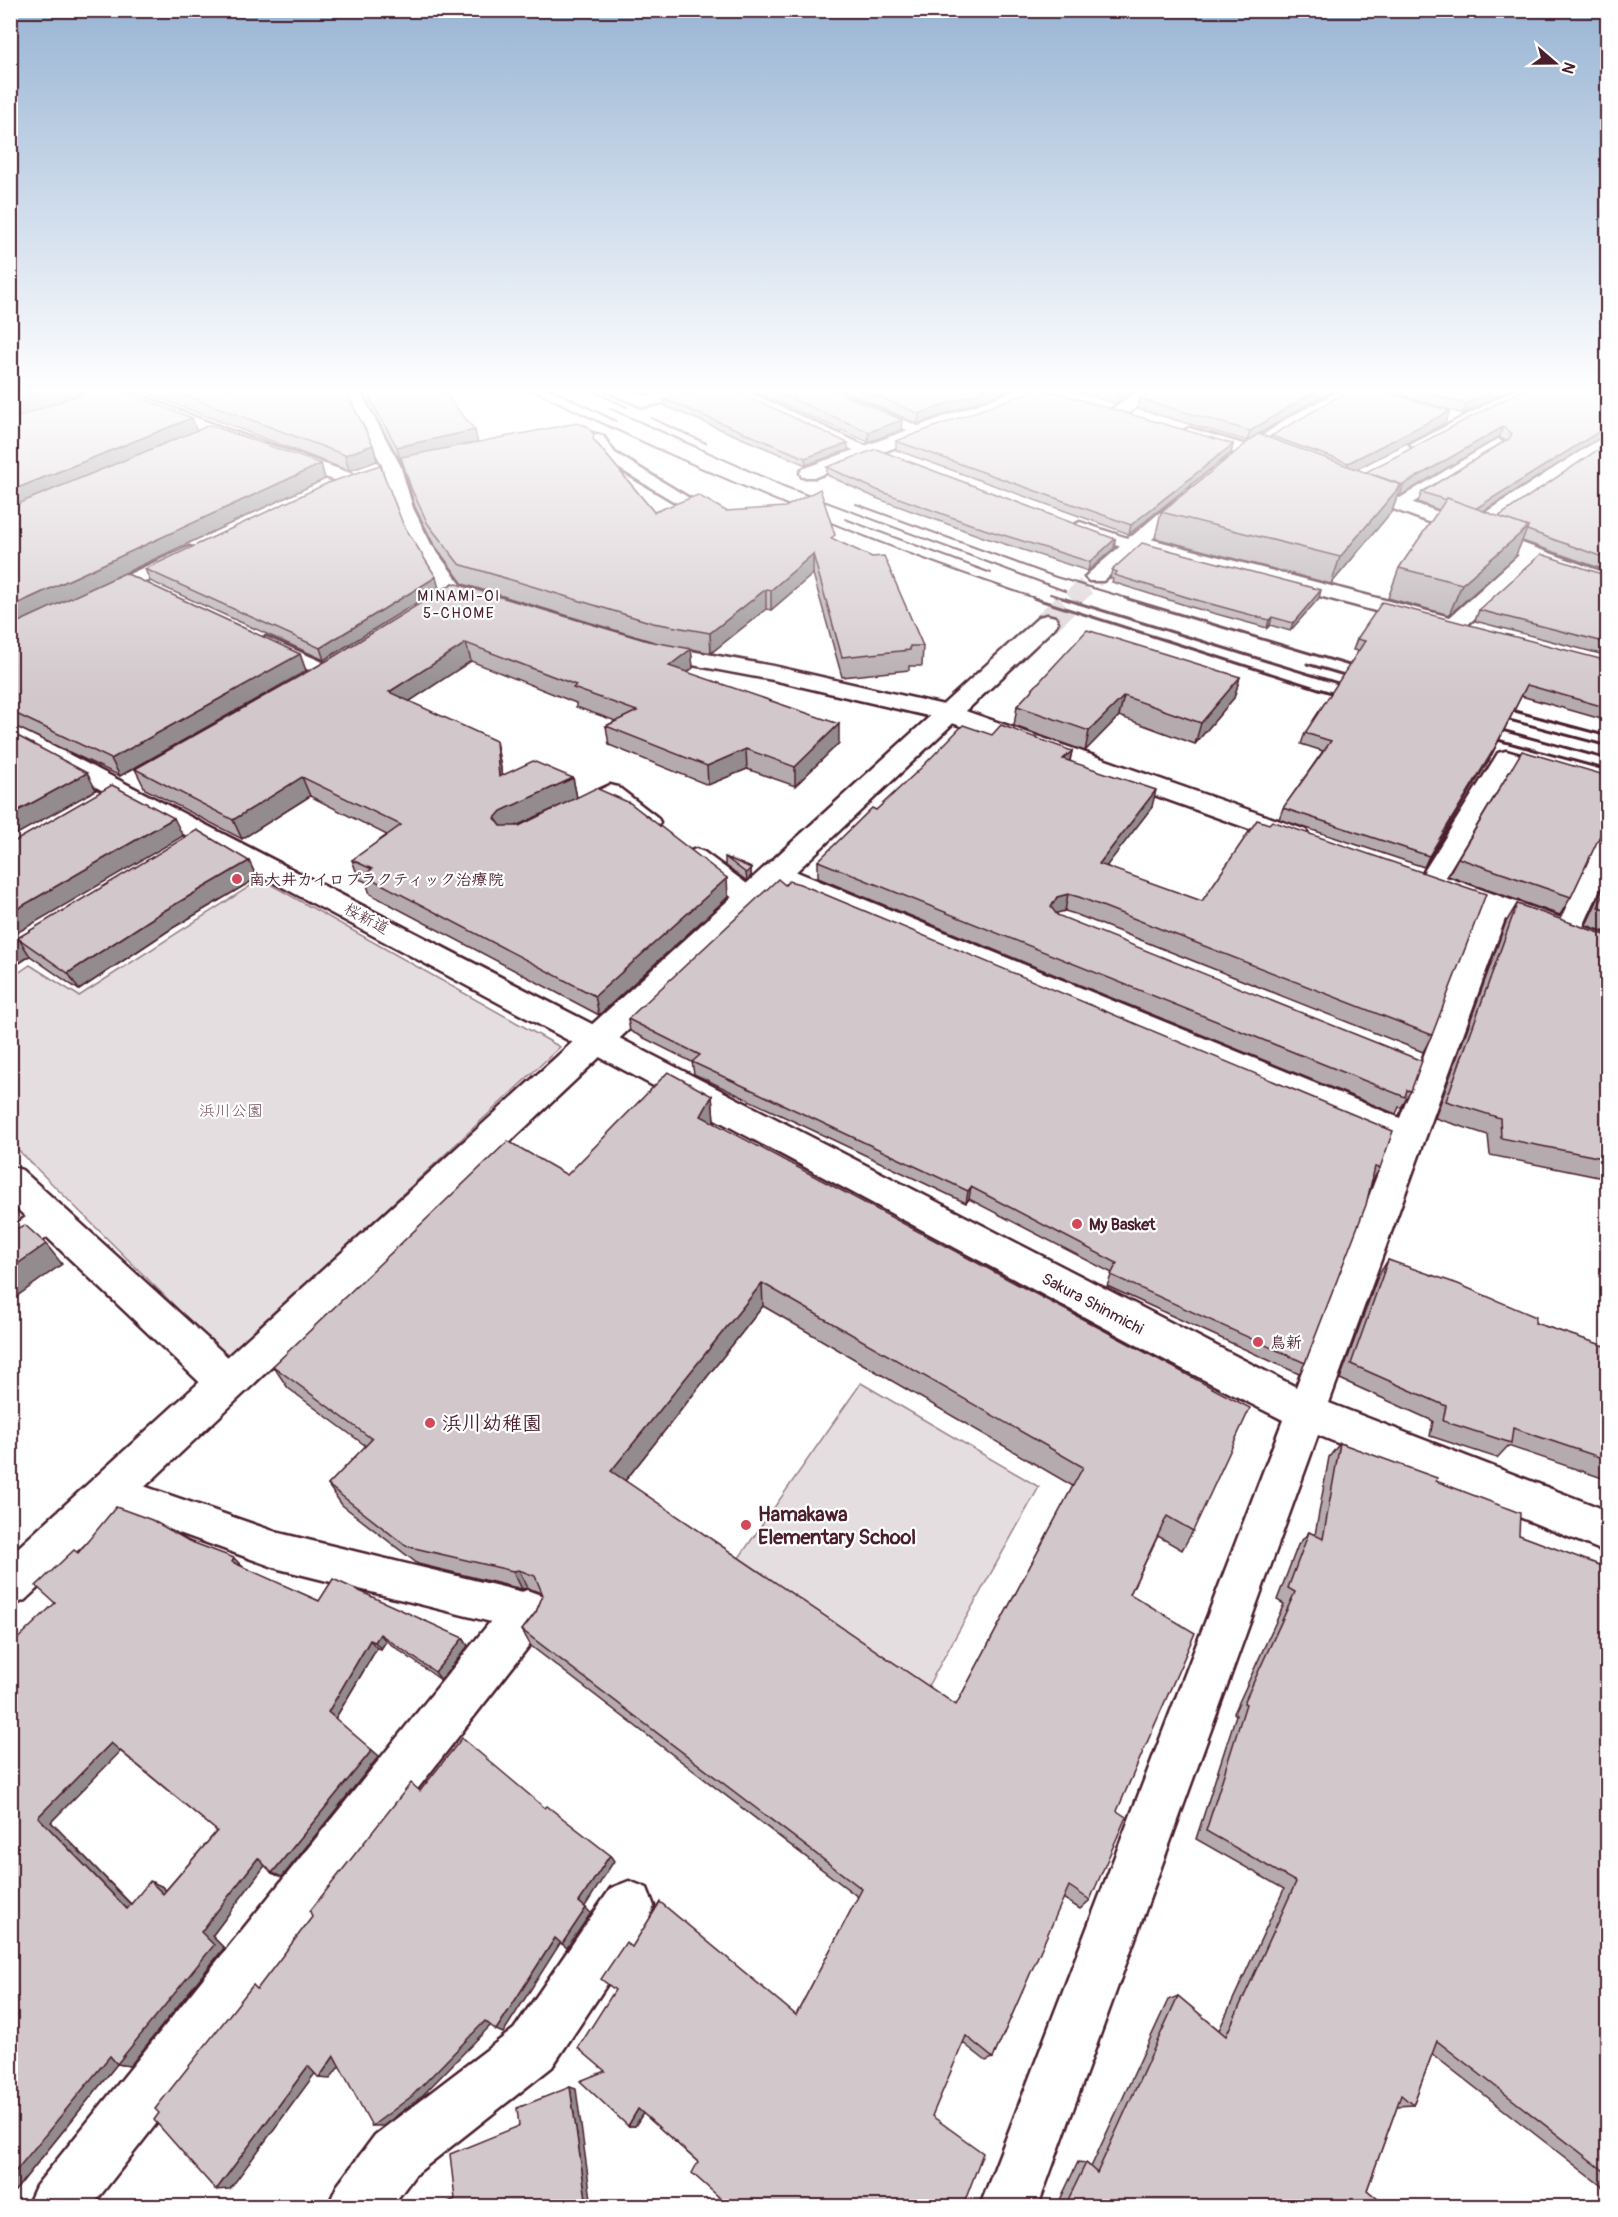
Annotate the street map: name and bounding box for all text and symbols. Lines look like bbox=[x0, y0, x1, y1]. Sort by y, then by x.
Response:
north arrow bbox=[1525, 33, 1585, 93]
text: N bbox=[1557, 59, 1579, 76]
district label: MINAMI-OI 5-CHOME bbox=[417, 587, 501, 623]
place label: 南大井カイロプラクティック治療院 bbox=[249, 870, 504, 890]
marker: 南大井カイロプラクティック治療院 bbox=[230, 872, 244, 886]
street label: 桜新道 bbox=[341, 899, 392, 939]
park label: 浜川公園 bbox=[199, 1101, 263, 1121]
place label: My Basket bbox=[1089, 1215, 1156, 1235]
marker: My Basket bbox=[1070, 1217, 1084, 1231]
street label: Sakura Shinmichi bbox=[1038, 1269, 1147, 1339]
place label: 鳥新 bbox=[1270, 1333, 1302, 1353]
marker: 鳥新 bbox=[1251, 1335, 1265, 1349]
place label: 浜川幼稚園 bbox=[442, 1411, 542, 1436]
marker: 浜川幼稚園 bbox=[423, 1416, 437, 1430]
place label: Hamakawa Elementary School bbox=[758, 1502, 916, 1550]
marker: Hamakawa Elementary School bbox=[739, 1518, 753, 1532]

